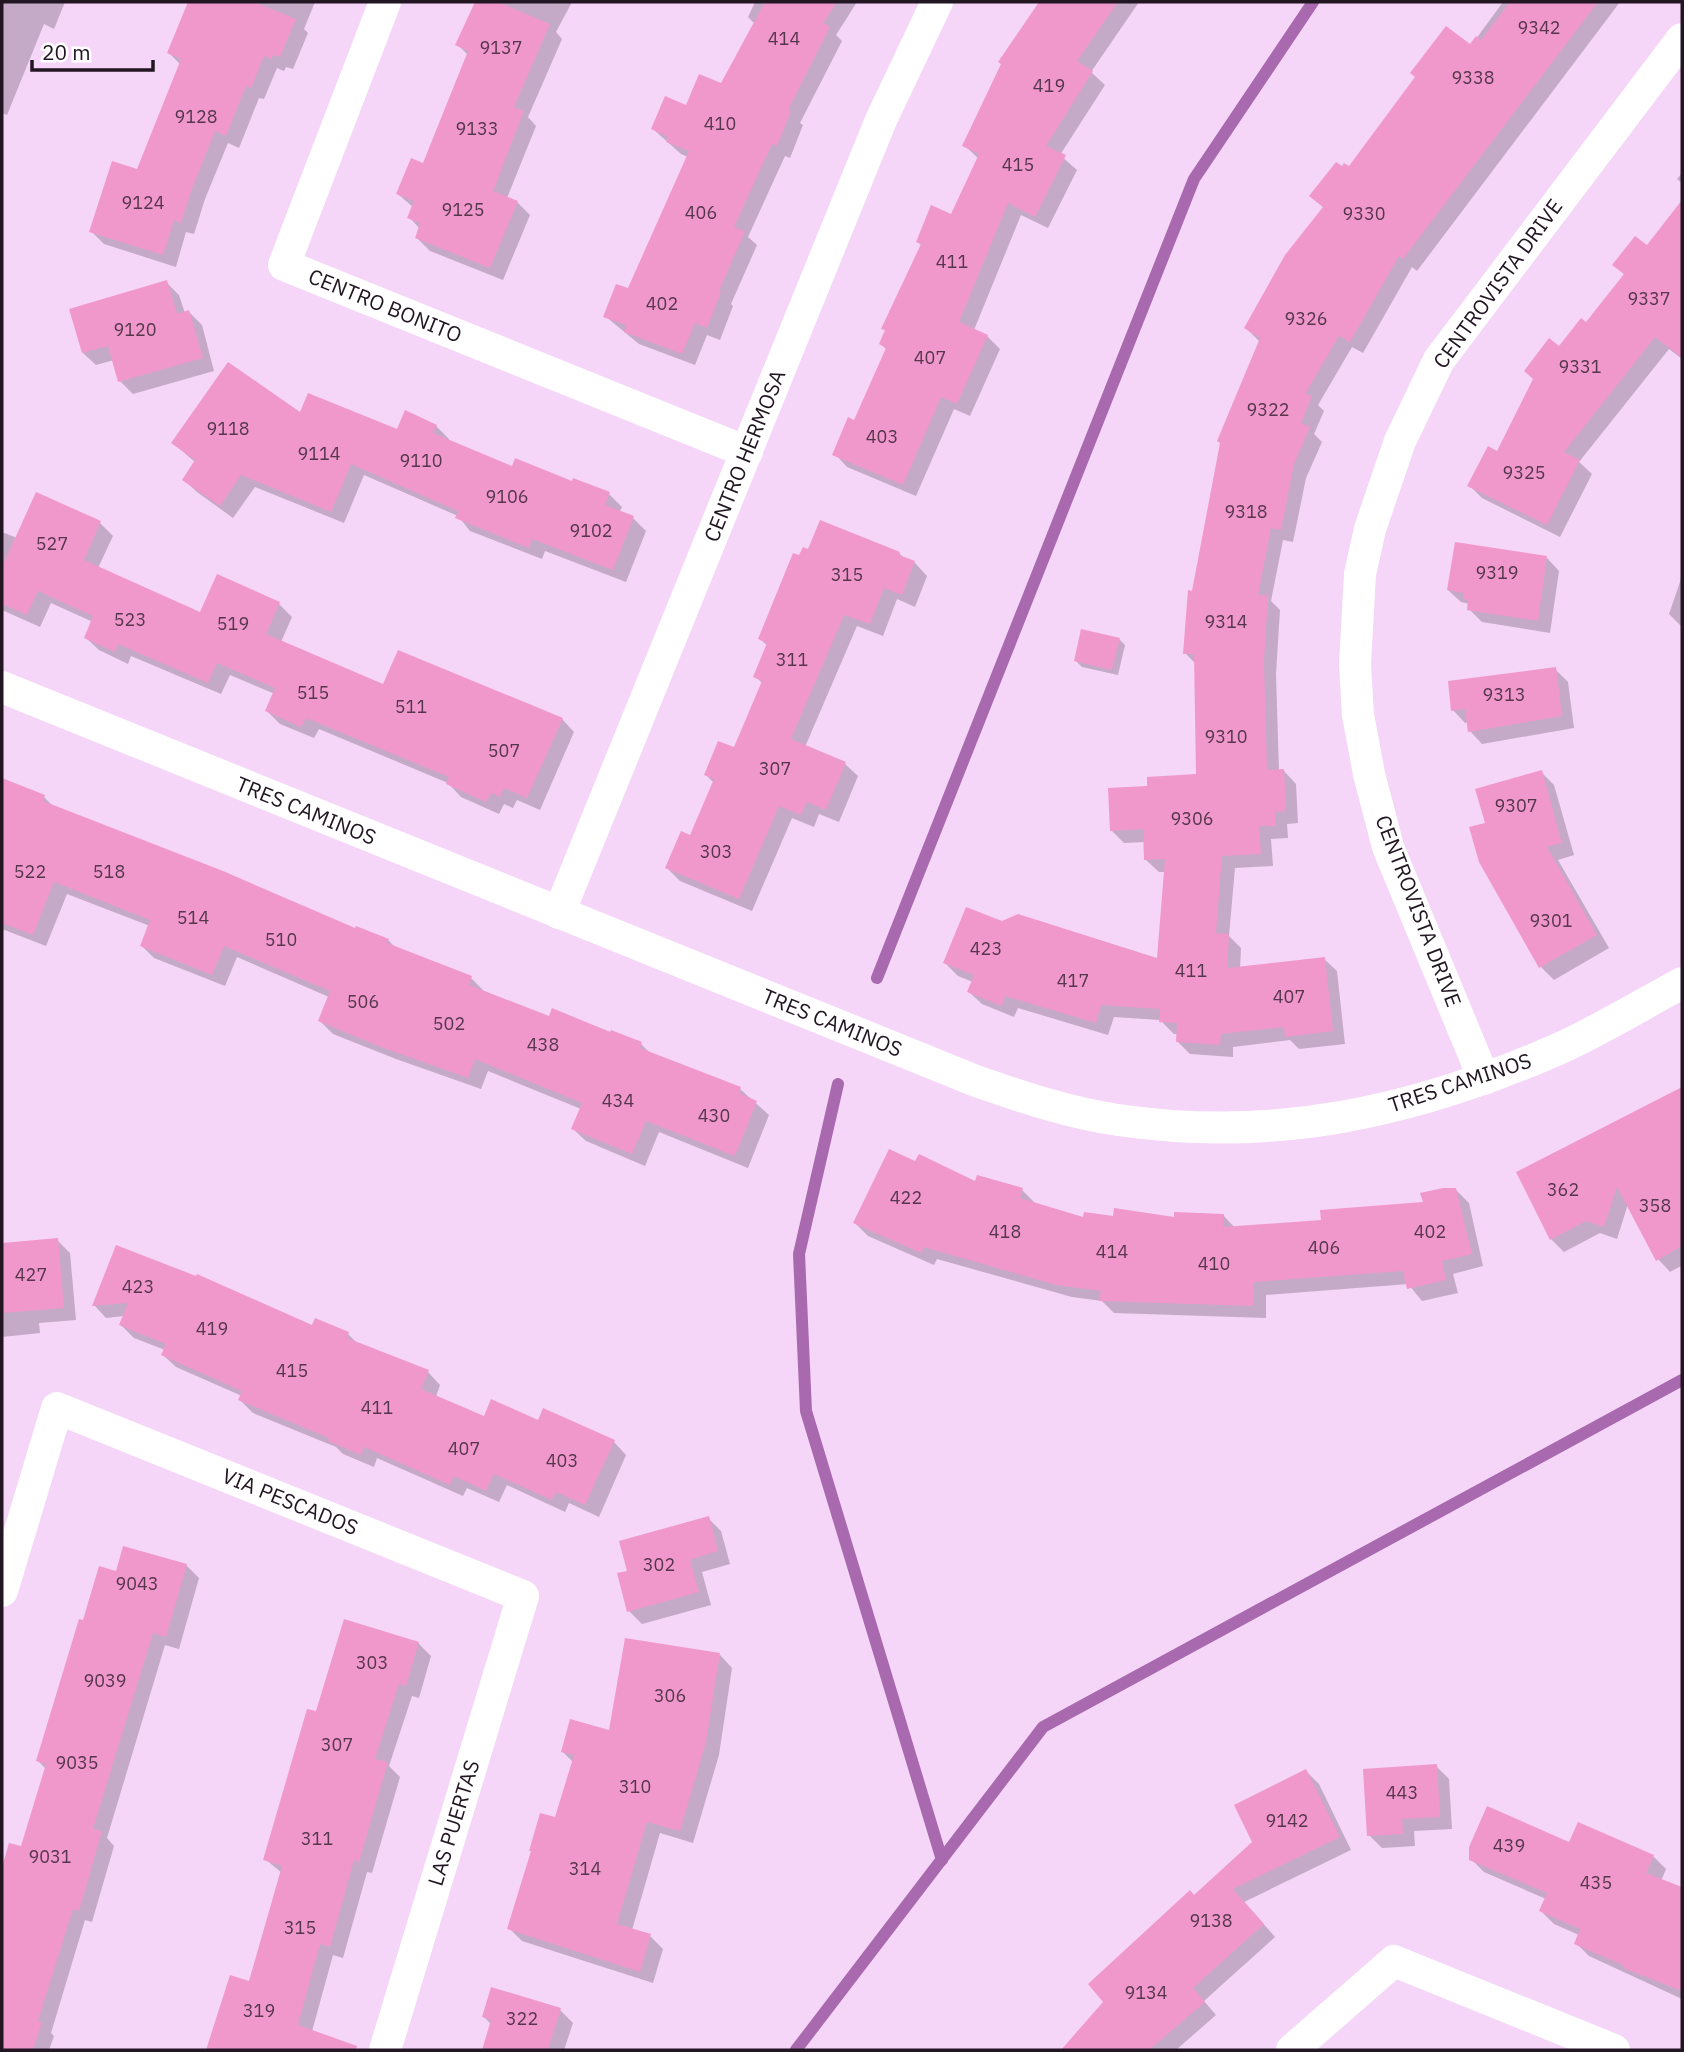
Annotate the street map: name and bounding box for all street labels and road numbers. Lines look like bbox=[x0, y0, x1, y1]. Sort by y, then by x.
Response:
street label: CENTROVISTA DRIVE bbox=[1426, 193, 1568, 374]
street label: CENTRO BONITO bbox=[304, 261, 466, 349]
street label: CENTRO HERMOSA bbox=[697, 365, 791, 546]
street label: TRES CAMINOS bbox=[232, 769, 381, 851]
street label: CENTROVISTA DRIVE bbox=[1369, 811, 1468, 1010]
street label: TRES CAMINOS bbox=[758, 981, 907, 1063]
street label: TRES CAMINOS bbox=[1385, 1046, 1535, 1118]
street label: VIA PESCADOS bbox=[218, 1461, 363, 1541]
street label: LAS PUERTAS bbox=[421, 1756, 485, 1889]

